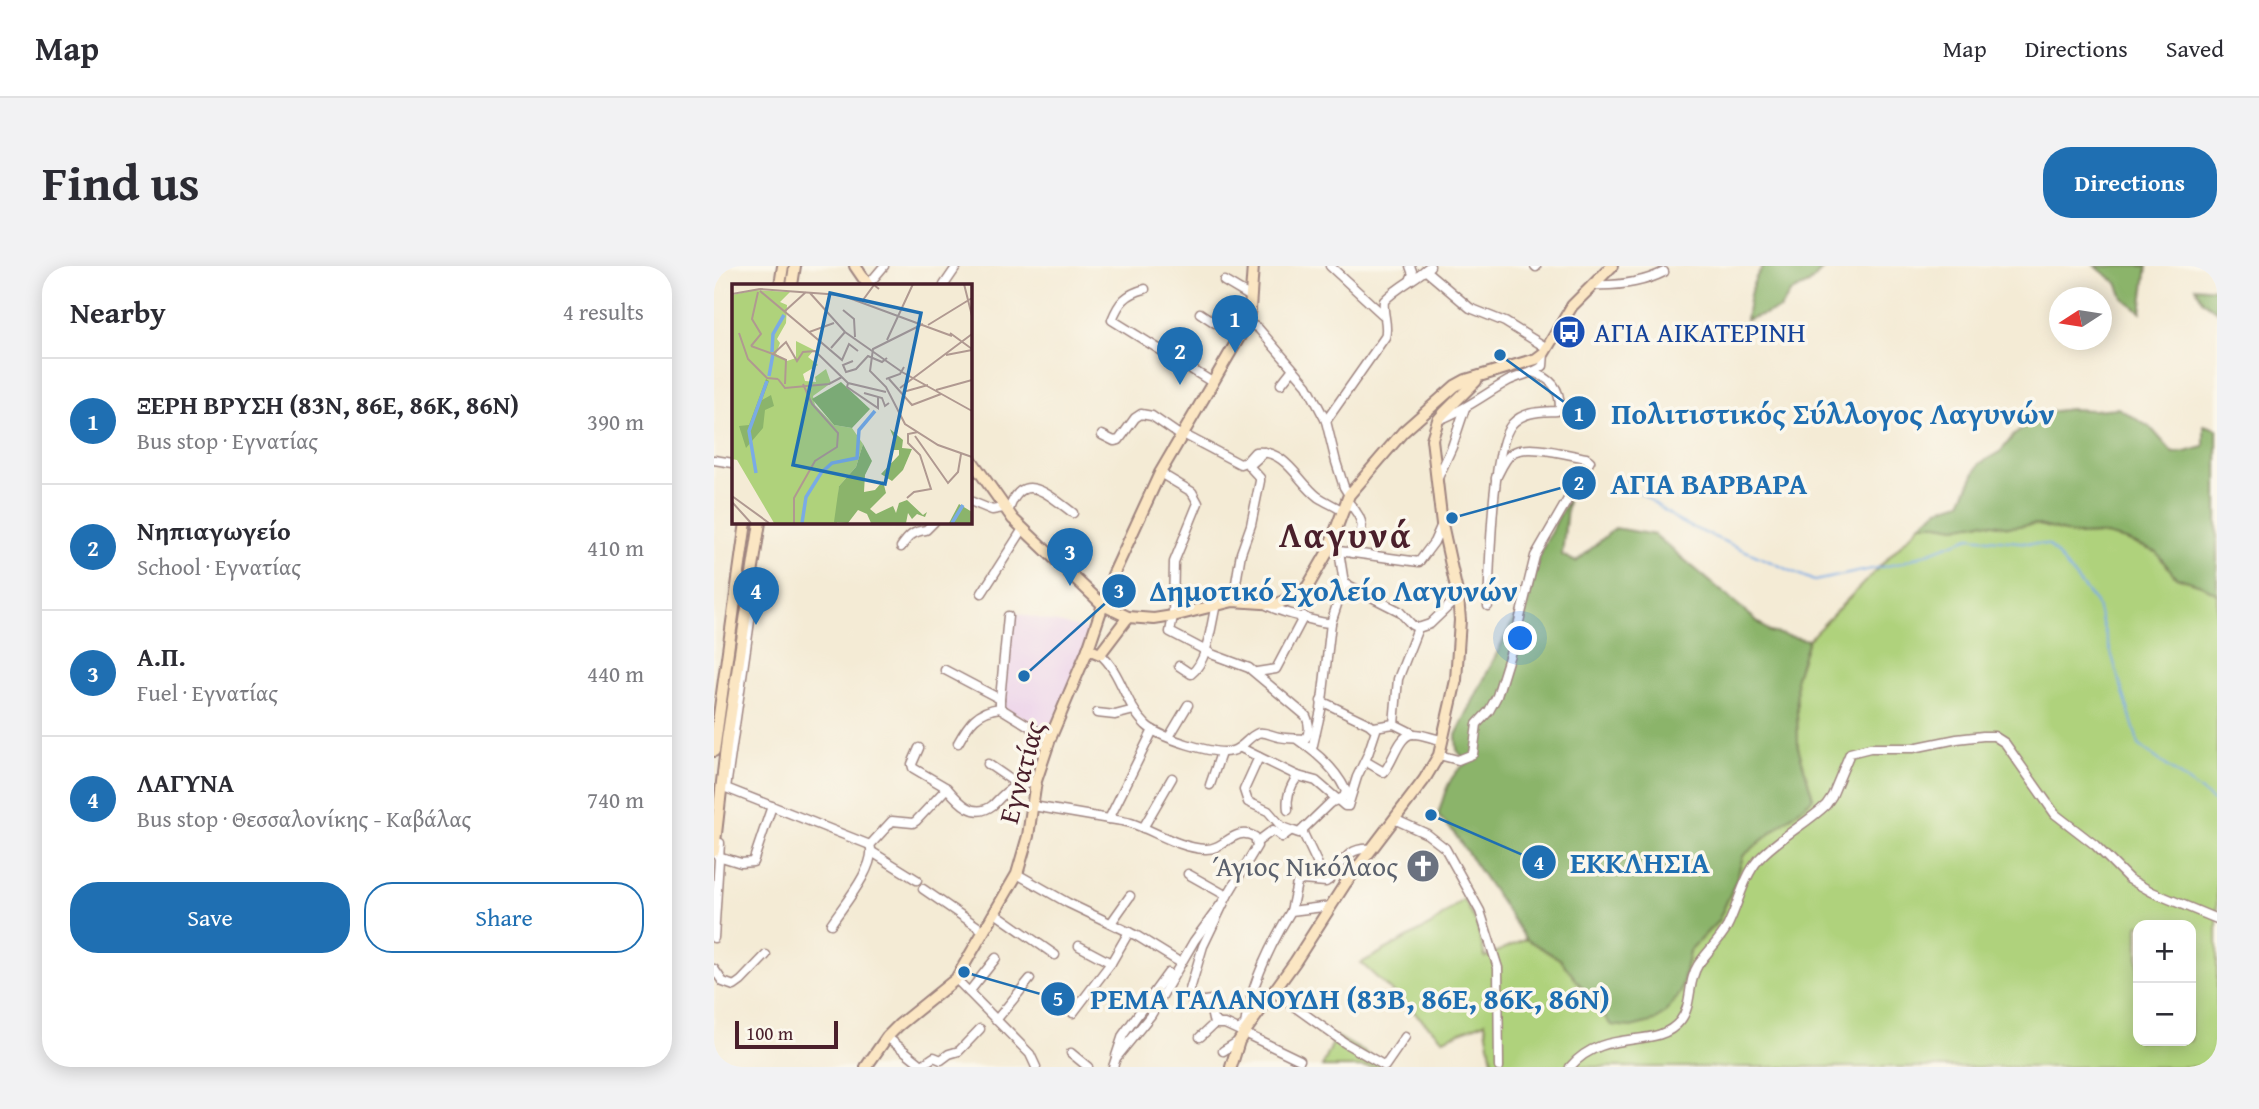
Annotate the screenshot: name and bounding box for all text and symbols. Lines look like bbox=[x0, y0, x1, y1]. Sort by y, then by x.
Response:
text: Map bbox=[35, 24, 99, 72]
text: Map bbox=[1943, 31, 1987, 66]
text: Directions bbox=[2025, 31, 2128, 66]
text: Saved bbox=[2166, 31, 2224, 66]
text: Find us bbox=[42, 146, 200, 218]
button: Directions bbox=[2043, 147, 2217, 218]
inset map bbox=[732, 284, 971, 523]
north arrow bbox=[2049, 287, 2112, 350]
text: Nearby bbox=[70, 290, 166, 334]
text: 4 results bbox=[563, 295, 644, 328]
pin: 1 bbox=[1212, 295, 1258, 353]
place label: ΑΓΙΑ ΑΙΚΑΤΕΡΙΝΗ bbox=[1594, 311, 1805, 352]
bus stop icon: ΑΓΙΑ ΑΙΚΑΤΕΡΙΝΗ bbox=[1550, 313, 1588, 351]
pin: 2 bbox=[1157, 327, 1203, 385]
text: ΞΕΡΗ ΒΡΥΣΗ (83Ν, 86Ε, 86Κ, 86Ν) bbox=[137, 385, 519, 424]
callout: Πολιτιστικός Σύλλογος Λαγυνών bbox=[1562, 388, 2068, 439]
text: Πολιτιστικός Σύλλογος Λαγυνών bbox=[1611, 391, 2055, 435]
text: 1 bbox=[1574, 398, 1584, 429]
text: 1 bbox=[87, 405, 99, 438]
text: 390 m bbox=[587, 405, 644, 438]
text: Bus stop · Εγνατίας bbox=[137, 424, 318, 457]
callout: ΑΓΙΑ ΒΑΡΒΑΡΑ bbox=[1561, 458, 1821, 509]
text: ΑΓΙΑ ΒΑΡΒΑΡΑ bbox=[1611, 461, 1807, 505]
text: 2 bbox=[1574, 467, 1584, 498]
district label: Λαγυνά bbox=[1279, 509, 1413, 560]
text: Νηπιαγωγείο bbox=[137, 511, 291, 550]
pin: 3 bbox=[1047, 528, 1093, 586]
text: 2 bbox=[87, 531, 99, 564]
text: 410 m bbox=[587, 531, 644, 564]
text: School · Εγνατίας bbox=[137, 550, 301, 583]
callout: Δημοτικό Σχολείο Λαγυνών bbox=[1101, 565, 1532, 616]
pin: 4 bbox=[733, 567, 779, 625]
text: Δημοτικό Σχολείο Λαγυνών bbox=[1149, 568, 1518, 612]
text: 3 bbox=[1114, 575, 1124, 606]
your location bbox=[1503, 621, 1537, 655]
text: Α.Π. bbox=[137, 637, 186, 676]
text: 3 bbox=[87, 657, 99, 690]
text: 440 m bbox=[587, 657, 644, 690]
text: Fuel · Εγνατίας bbox=[137, 676, 278, 709]
street label: Εγνατίας bbox=[987, 716, 1054, 828]
text: ΛΑΓΥΝΑ bbox=[137, 763, 234, 802]
text: 4 bbox=[87, 783, 99, 816]
text: 740 m bbox=[587, 783, 644, 816]
text: Bus stop · Θεσσαλονίκης - Καβάλας bbox=[137, 802, 471, 835]
callout: ΕΚΚΛΗΣΙΑ bbox=[1521, 837, 1724, 888]
text: ΕΚΚΛΗΣΙΑ bbox=[1570, 840, 1710, 884]
place label: Άγιος Νικόλαος bbox=[1213, 845, 1398, 886]
church icon: Άγιος Νικόλαος bbox=[1404, 847, 1442, 885]
text: 4 bbox=[1534, 847, 1545, 878]
button: Save bbox=[70, 882, 350, 953]
button: Share bbox=[364, 882, 644, 953]
map controls bbox=[2133, 920, 2196, 1046]
button: + bbox=[2133, 920, 2196, 983]
callout: ΡΕΜΑ ΓΑΛΑΝΟΥΔΗ (83Β, 86Ε, 86Κ, 86Ν) bbox=[1041, 973, 1623, 1024]
text: ΡΕΜΑ ΓΑΛΑΝΟΥΔΗ (83Β, 86Ε, 86Κ, 86Ν) bbox=[1090, 976, 1610, 1020]
text: 5 bbox=[1053, 983, 1063, 1014]
button: − bbox=[2133, 983, 2196, 1046]
scale bar bbox=[735, 1018, 838, 1050]
text: 100 m bbox=[746, 1019, 793, 1047]

